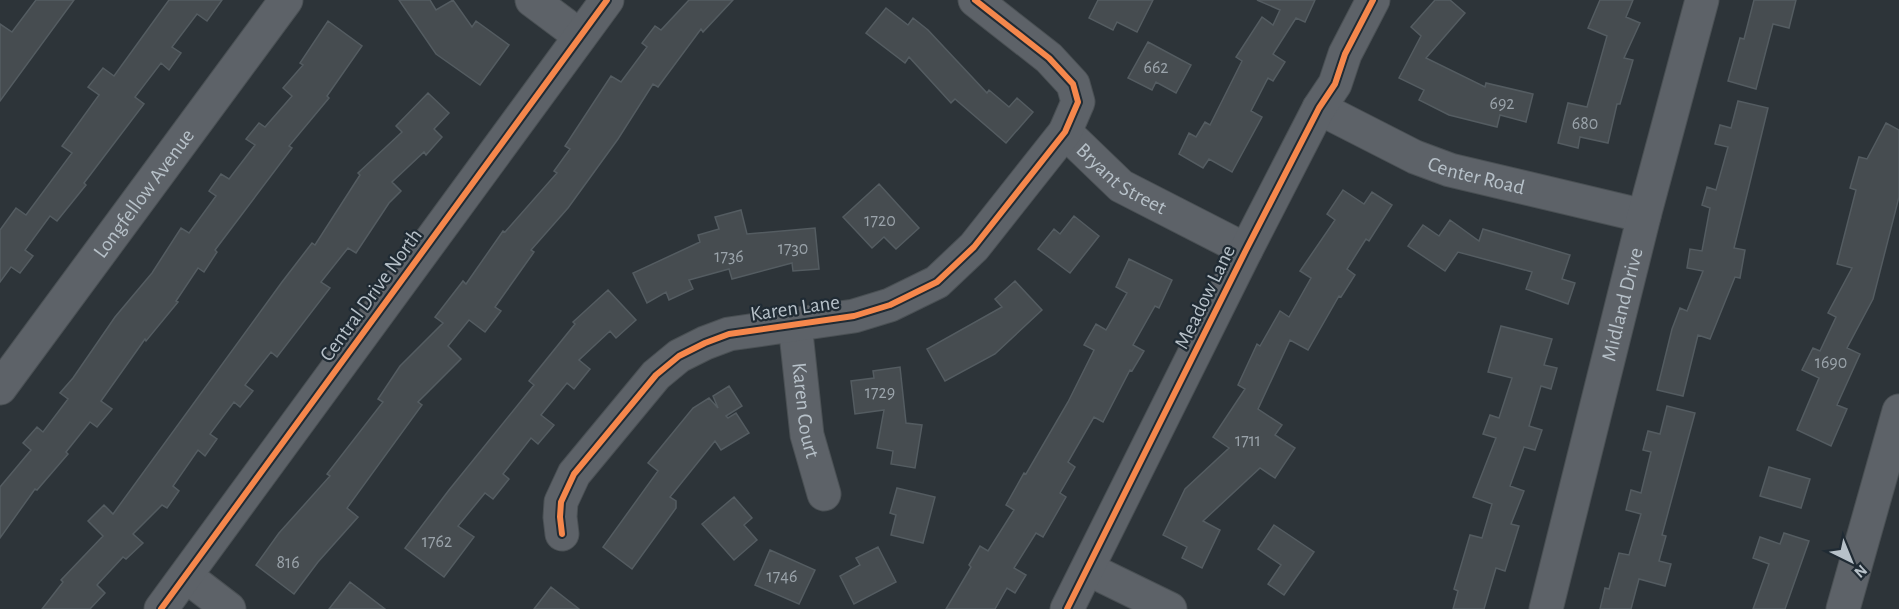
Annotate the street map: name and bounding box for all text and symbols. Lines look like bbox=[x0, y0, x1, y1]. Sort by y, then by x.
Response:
house number: 662 bbox=[1143, 59, 1169, 77]
house number: 692 bbox=[1489, 95, 1515, 113]
house number: 680 bbox=[1572, 115, 1598, 133]
street label: Longfellow Avenue bbox=[89, 125, 198, 262]
street label: Bryant Street bbox=[1073, 139, 1170, 218]
street label: Center Road bbox=[1425, 152, 1527, 198]
house number: 1720 bbox=[864, 212, 896, 230]
street label: Central Drive North bbox=[316, 225, 426, 365]
house number: 1730 bbox=[778, 240, 808, 258]
street label: Meadow Lane bbox=[1171, 242, 1239, 352]
street label: Midland Drive bbox=[1598, 245, 1646, 363]
house number: 1736 bbox=[714, 248, 744, 266]
street label: Karen Lane bbox=[749, 291, 841, 325]
house number: 1690 bbox=[1815, 354, 1847, 372]
street label: Karen Court bbox=[789, 361, 824, 461]
house number: 1729 bbox=[865, 384, 895, 402]
house number: 1711 bbox=[1235, 432, 1261, 450]
north arrow bbox=[1821, 531, 1881, 591]
house number: 1762 bbox=[422, 533, 452, 551]
house number: 816 bbox=[276, 554, 300, 572]
text: N bbox=[1851, 562, 1870, 581]
house number: 1746 bbox=[767, 568, 797, 586]

